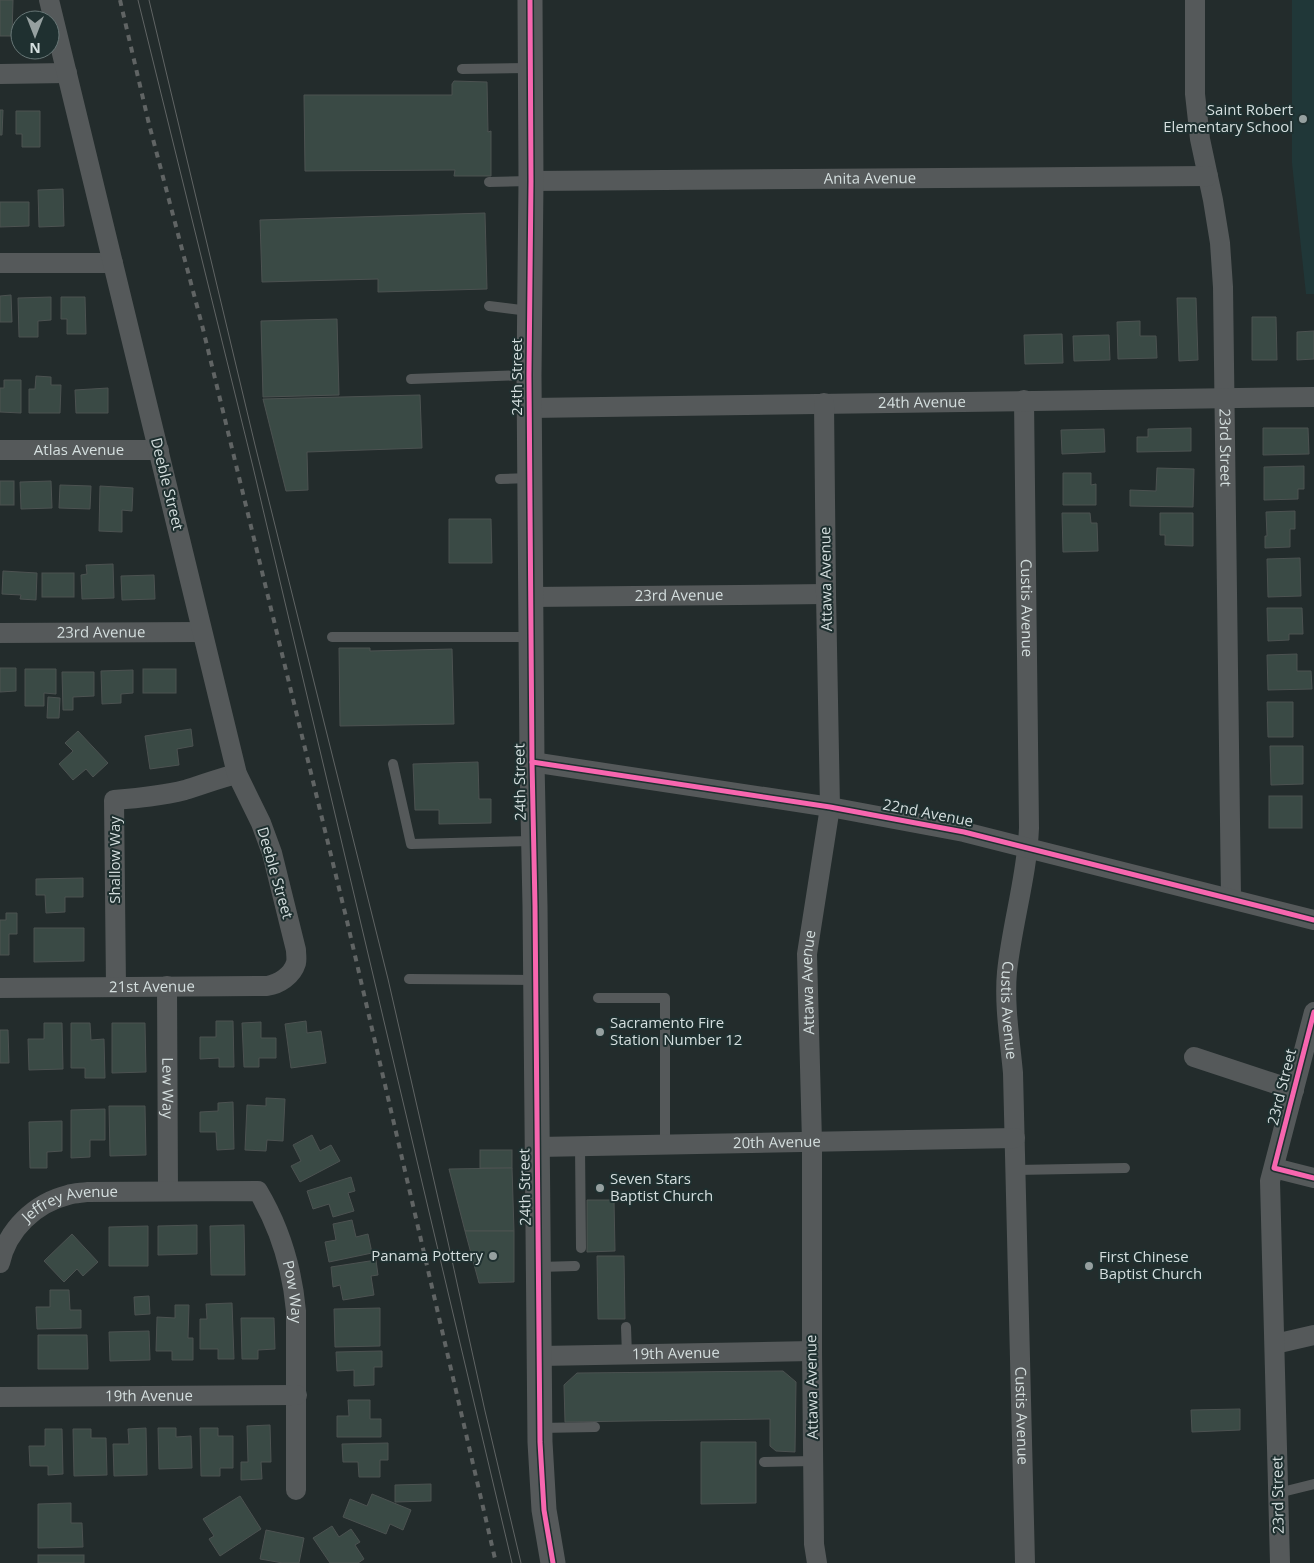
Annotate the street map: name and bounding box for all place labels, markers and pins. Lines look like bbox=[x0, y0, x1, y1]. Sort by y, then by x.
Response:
place label: Saint Robert Elementary School bbox=[1163, 99, 1293, 136]
marker: Saint Robert Elementary School bbox=[1297, 113, 1309, 125]
place label: Sacramento Fire Station Number 12 bbox=[610, 1012, 742, 1049]
marker: Sacramento Fire Station Number 12 bbox=[594, 1026, 606, 1038]
place label: Seven Stars Baptist Church bbox=[610, 1168, 713, 1205]
marker: Seven Stars Baptist Church bbox=[594, 1182, 606, 1194]
place label: Panama Pottery bbox=[371, 1245, 483, 1265]
place label: First Chinese Baptist Church bbox=[1099, 1246, 1202, 1283]
marker: Panama Pottery bbox=[487, 1250, 499, 1262]
marker: First Chinese Baptist Church bbox=[1083, 1260, 1095, 1272]

